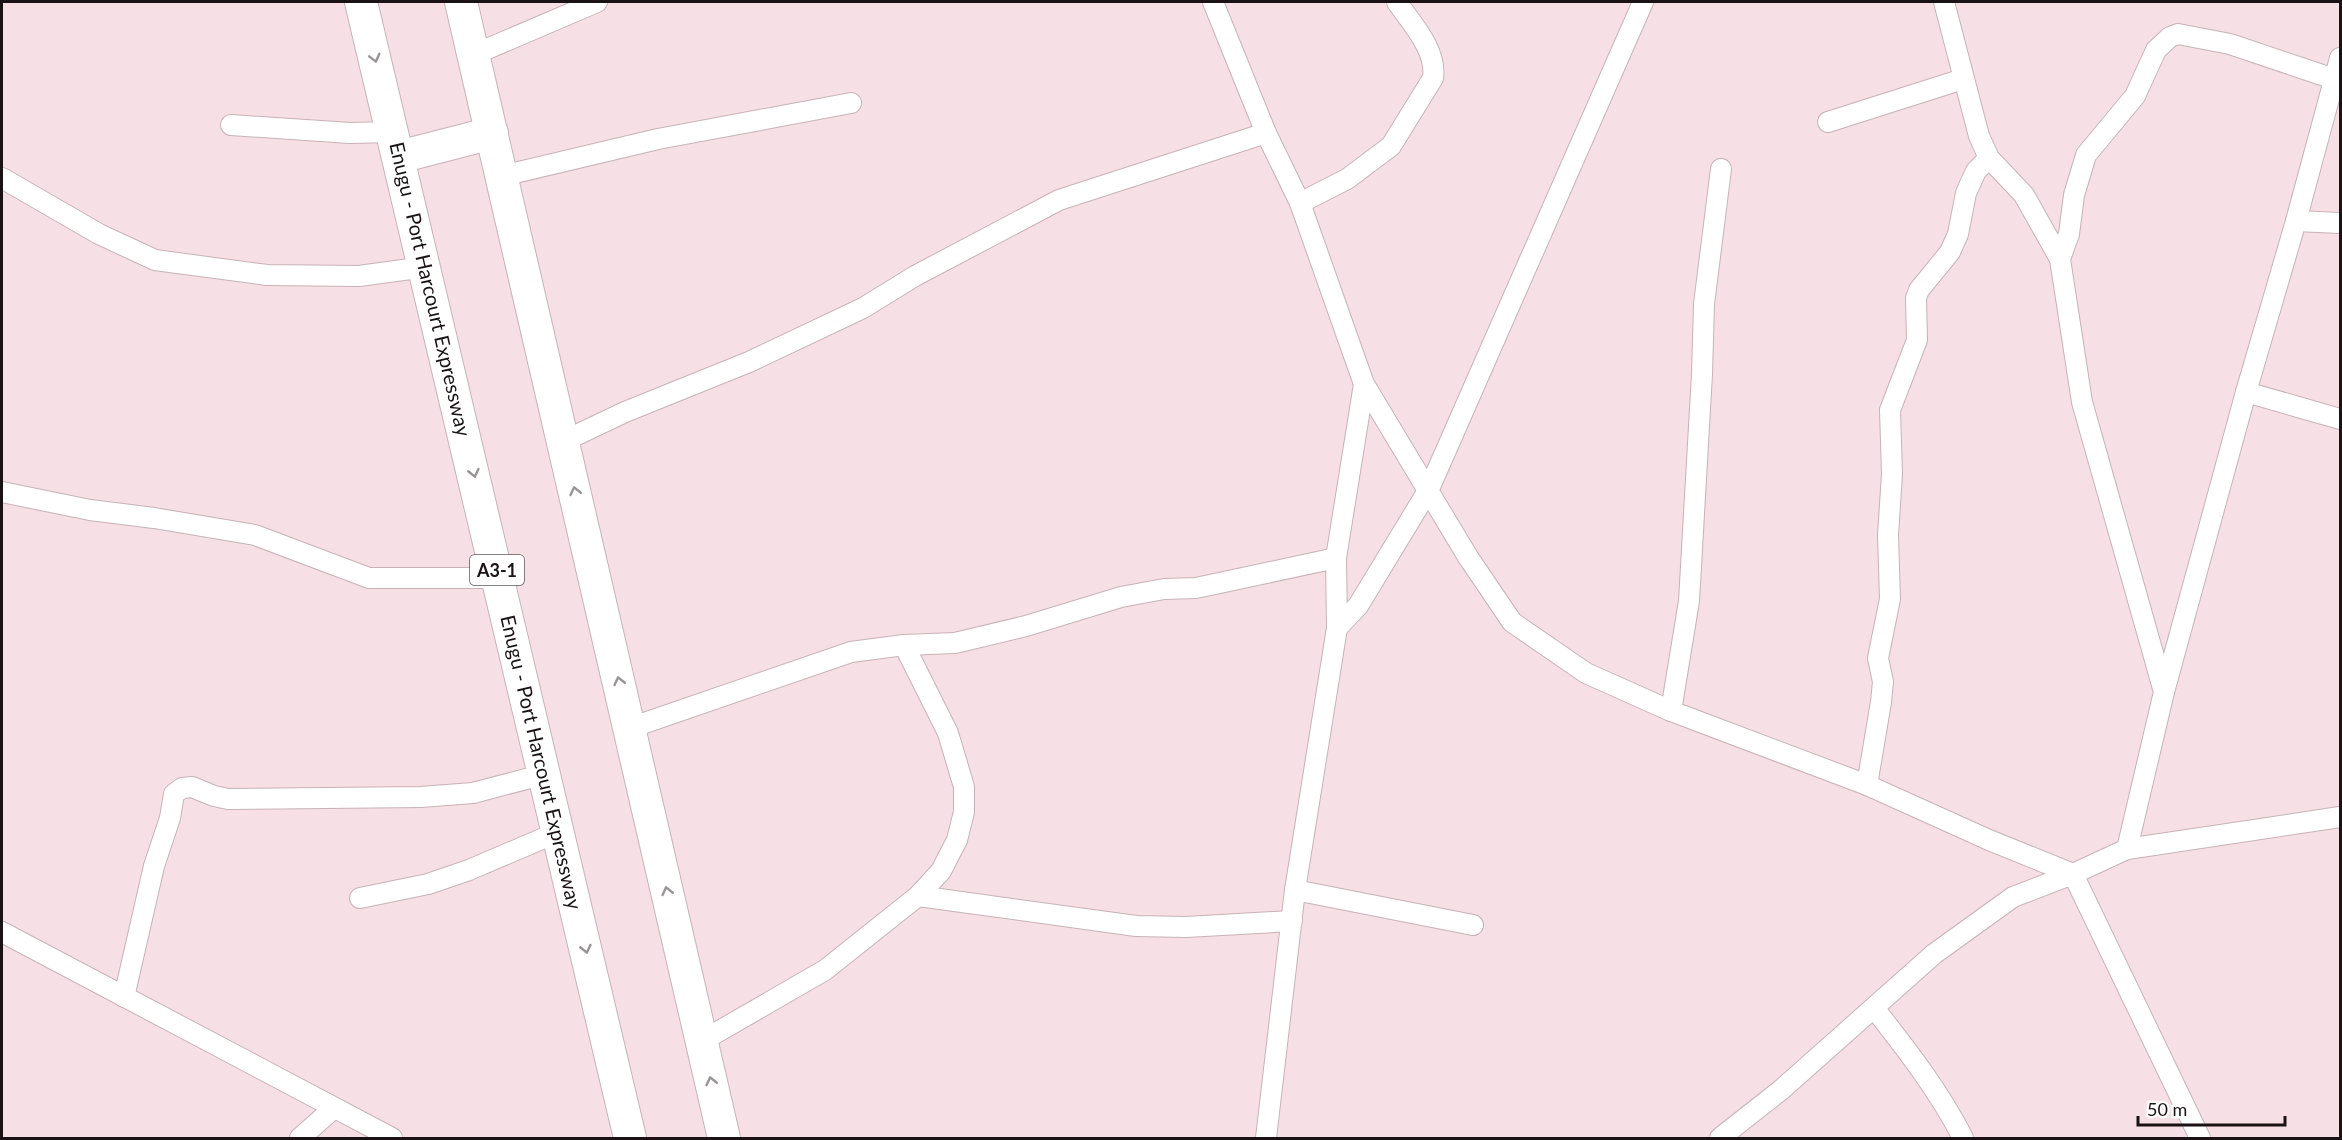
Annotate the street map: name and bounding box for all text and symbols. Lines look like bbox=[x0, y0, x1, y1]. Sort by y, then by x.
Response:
one-way arrow bbox=[368, 53, 381, 63]
street label: Enugu - Port Harcourt Expressway bbox=[385, 139, 477, 439]
one-way arrow bbox=[466, 468, 479, 478]
one-way arrow bbox=[570, 486, 583, 496]
road number: A3-1 bbox=[470, 555, 524, 585]
street label: Enugu - Port Harcourt Expressway bbox=[496, 612, 588, 912]
one-way arrow bbox=[613, 676, 626, 686]
one-way arrow bbox=[662, 887, 675, 897]
one-way arrow bbox=[578, 944, 591, 954]
one-way arrow bbox=[705, 1077, 718, 1087]
scale bar bbox=[2138, 1089, 2285, 1127]
text: 50 m bbox=[2147, 1098, 2187, 1120]

